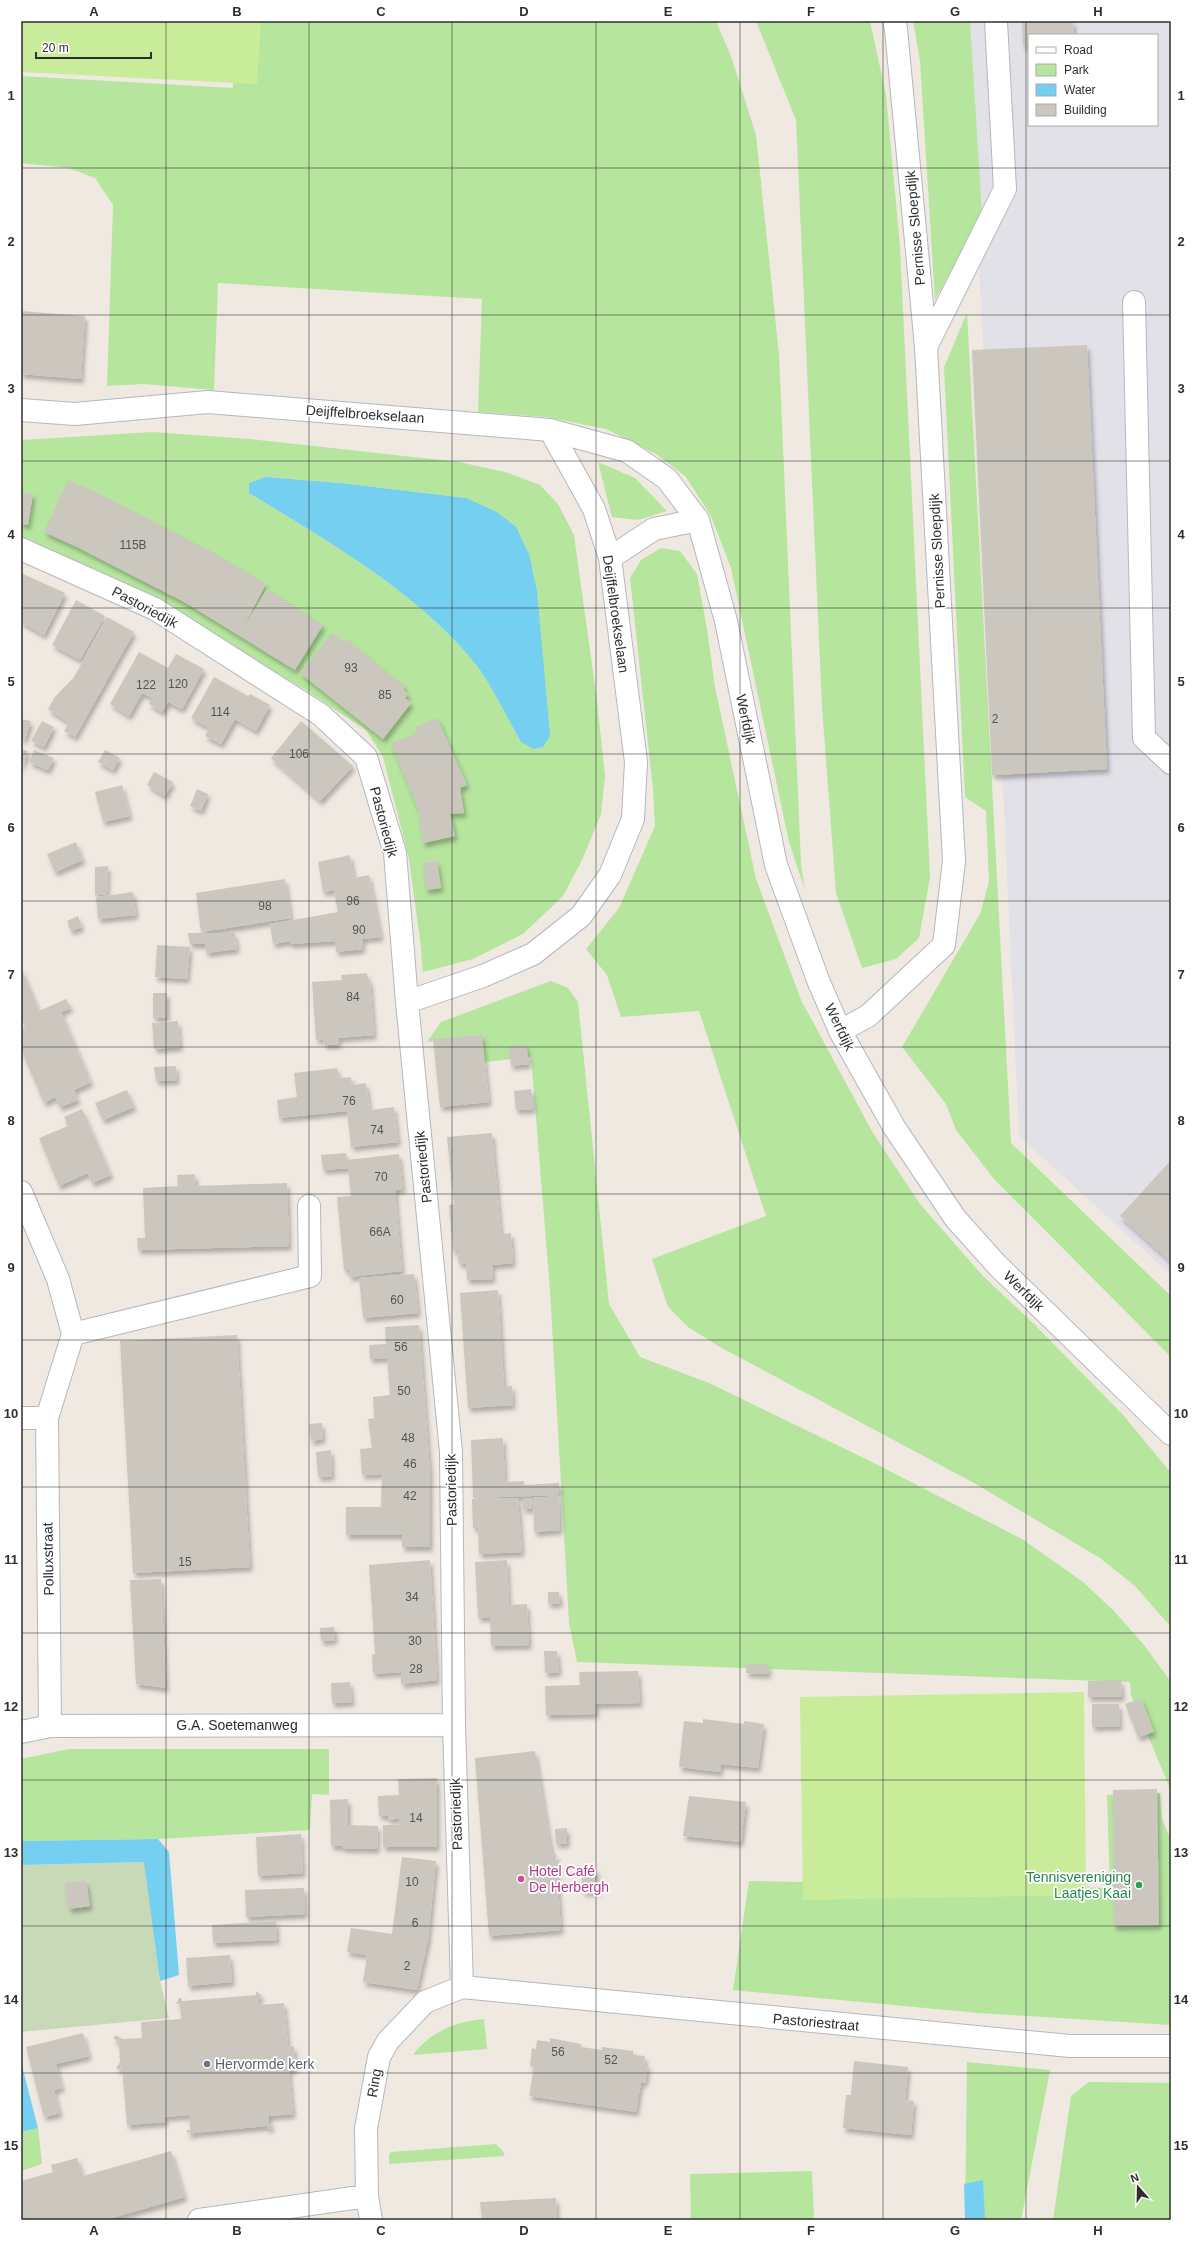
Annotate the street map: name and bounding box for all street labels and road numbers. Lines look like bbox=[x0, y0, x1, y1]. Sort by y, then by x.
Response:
street label: Pernisse Sloepdijk bbox=[902, 169, 928, 286]
street label: Deijffelbroekselaan bbox=[305, 402, 425, 426]
street label: Pernisse Sloepdijk bbox=[926, 492, 948, 609]
street label: Deijffelbroekselaan bbox=[600, 554, 632, 674]
street label: Pastoriedijk bbox=[109, 583, 182, 632]
street label: Werfdijk bbox=[733, 693, 759, 746]
street label: Pastoriedijk bbox=[367, 785, 401, 860]
street label: Werfdijk bbox=[822, 1001, 859, 1054]
street label: Pastoriedijk bbox=[411, 1129, 435, 1204]
street label: Werfdijk bbox=[1000, 1268, 1048, 1315]
street label: Pastoriedijk bbox=[442, 1453, 460, 1526]
street label: Polluxstraat bbox=[39, 1522, 57, 1596]
street label: G.A. Soetemanweg bbox=[176, 1717, 298, 1733]
street label: Pastoriedijk bbox=[447, 1777, 465, 1850]
street label: Pastoriestraat bbox=[772, 2010, 860, 2034]
street label: Ring bbox=[364, 2067, 384, 2099]

